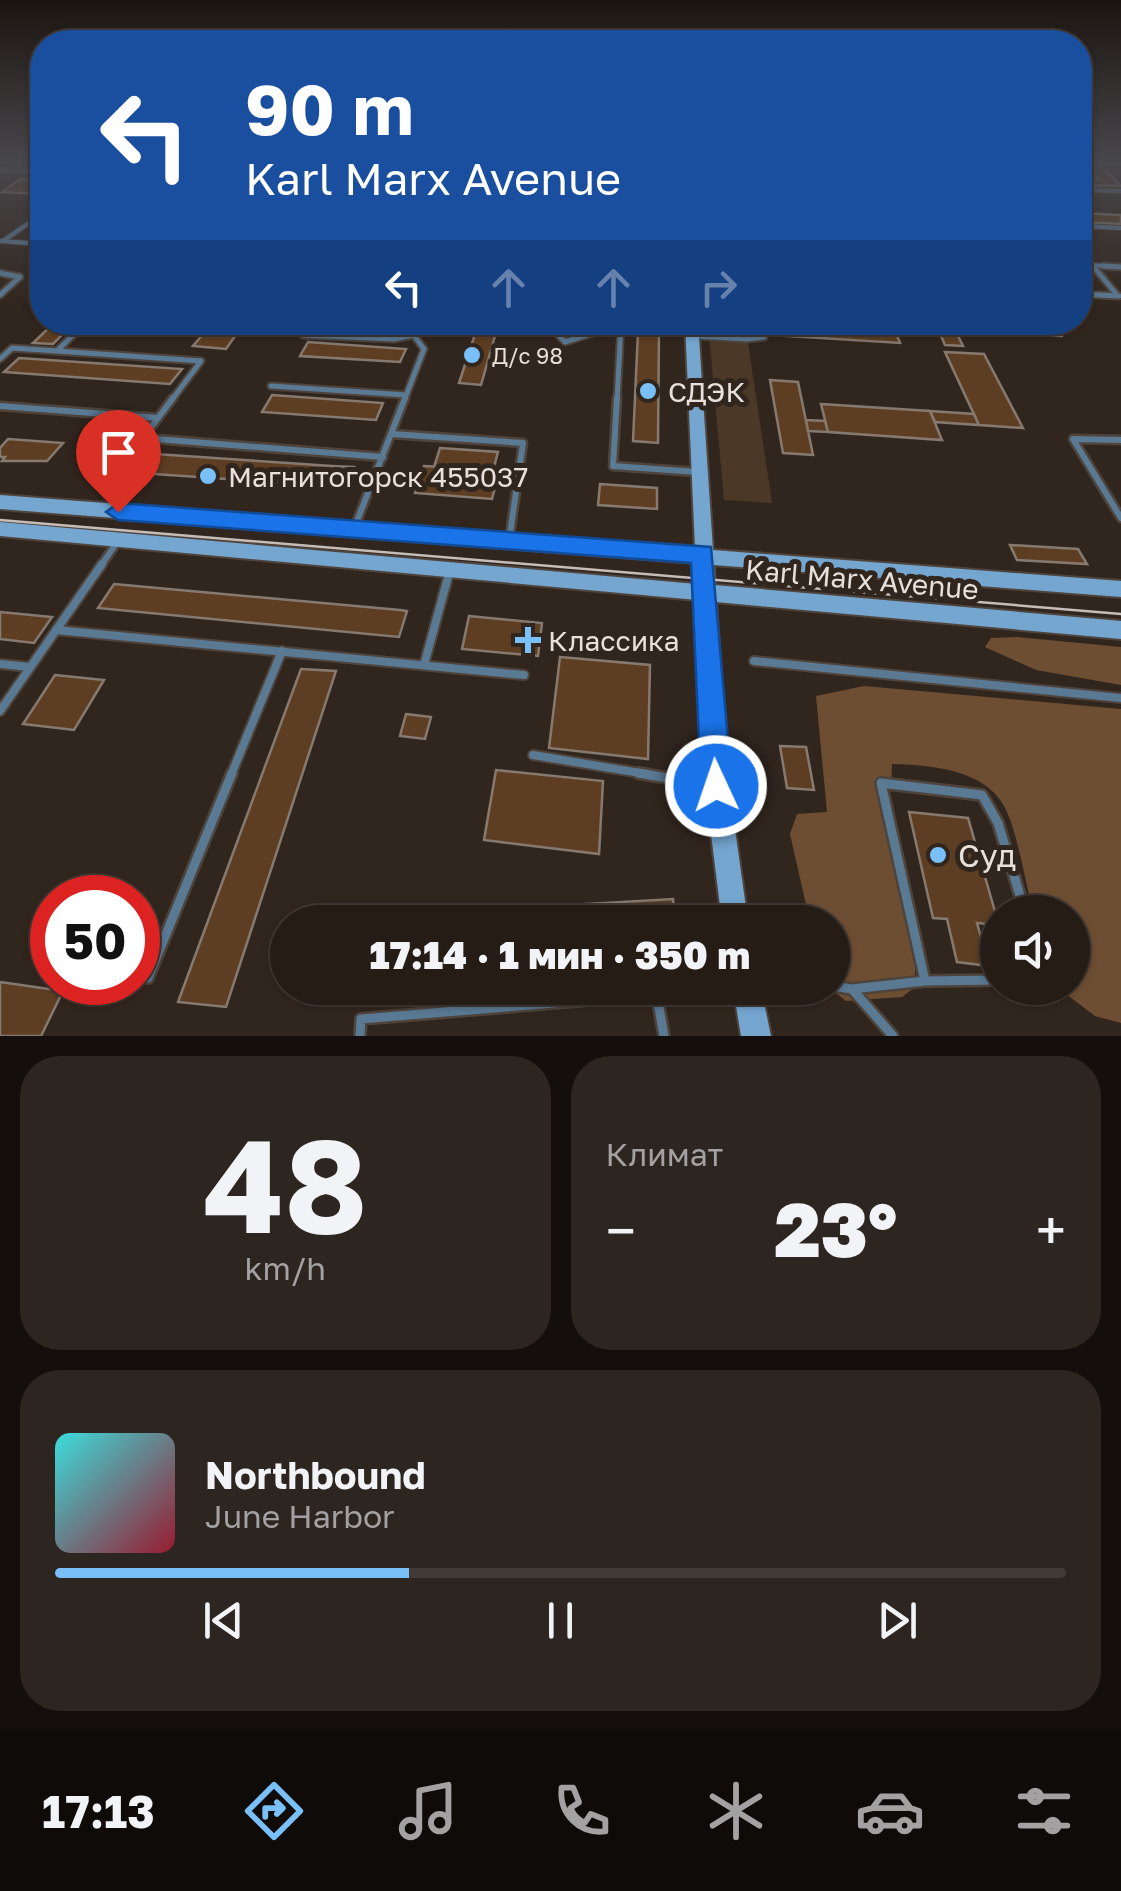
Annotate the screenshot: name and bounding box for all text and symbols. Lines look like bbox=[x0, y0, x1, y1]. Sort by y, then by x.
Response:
text: 90 m bbox=[245, 66, 414, 150]
icon: left bbox=[80, 70, 210, 200]
text: Karl Marx Avenue bbox=[245, 151, 621, 205]
icon: left bbox=[376, 260, 431, 315]
icon: ahead bbox=[481, 260, 536, 315]
icon: ahead bbox=[586, 260, 641, 315]
icon: right bbox=[691, 260, 746, 315]
place label: Д/с 98 bbox=[492, 342, 563, 369]
marker: Д/с 98 bbox=[461, 344, 483, 366]
place label: СДЭК bbox=[668, 375, 745, 408]
marker: СДЭК bbox=[637, 380, 659, 402]
pin bbox=[76, 410, 161, 513]
icon: arrive bbox=[91, 425, 146, 480]
place label: Магнитогорск 455037 bbox=[228, 460, 528, 493]
marker: Магнитогорск 455037 bbox=[197, 465, 219, 487]
street label: Karl Marx Avenue bbox=[744, 552, 980, 606]
place label: Классика bbox=[548, 624, 680, 657]
marker: Классика bbox=[517, 629, 539, 651]
position arrow bbox=[664, 734, 768, 838]
place label: Суд bbox=[958, 836, 1016, 874]
marker: Суд bbox=[927, 844, 949, 866]
speed limit sign: 50 bbox=[30, 875, 160, 1005]
map controls bbox=[980, 895, 1090, 1005]
button: sound bbox=[980, 895, 1090, 1005]
text: 17:14 · 1 мин · 350 m bbox=[370, 932, 750, 977]
text: 48 bbox=[203, 1106, 367, 1262]
text: Климат bbox=[606, 1135, 723, 1173]
text: 23° bbox=[774, 1183, 897, 1274]
text: − bbox=[606, 1197, 636, 1263]
text: + bbox=[1036, 1197, 1066, 1263]
text: km/h bbox=[245, 1249, 326, 1287]
text: Northbound bbox=[205, 1452, 426, 1497]
text: June Harbor bbox=[205, 1497, 395, 1535]
icon: previous bbox=[196, 1593, 251, 1648]
icon: pause bbox=[533, 1593, 588, 1648]
icon: next bbox=[870, 1593, 925, 1648]
icon: directions bbox=[239, 1776, 309, 1846]
icon: music bbox=[393, 1776, 463, 1846]
icon: phone bbox=[547, 1776, 617, 1846]
icon: climate bbox=[701, 1776, 771, 1846]
icon: car bbox=[855, 1776, 925, 1846]
icon: filters bbox=[1009, 1776, 1079, 1846]
text: 17:13 bbox=[42, 1784, 155, 1838]

